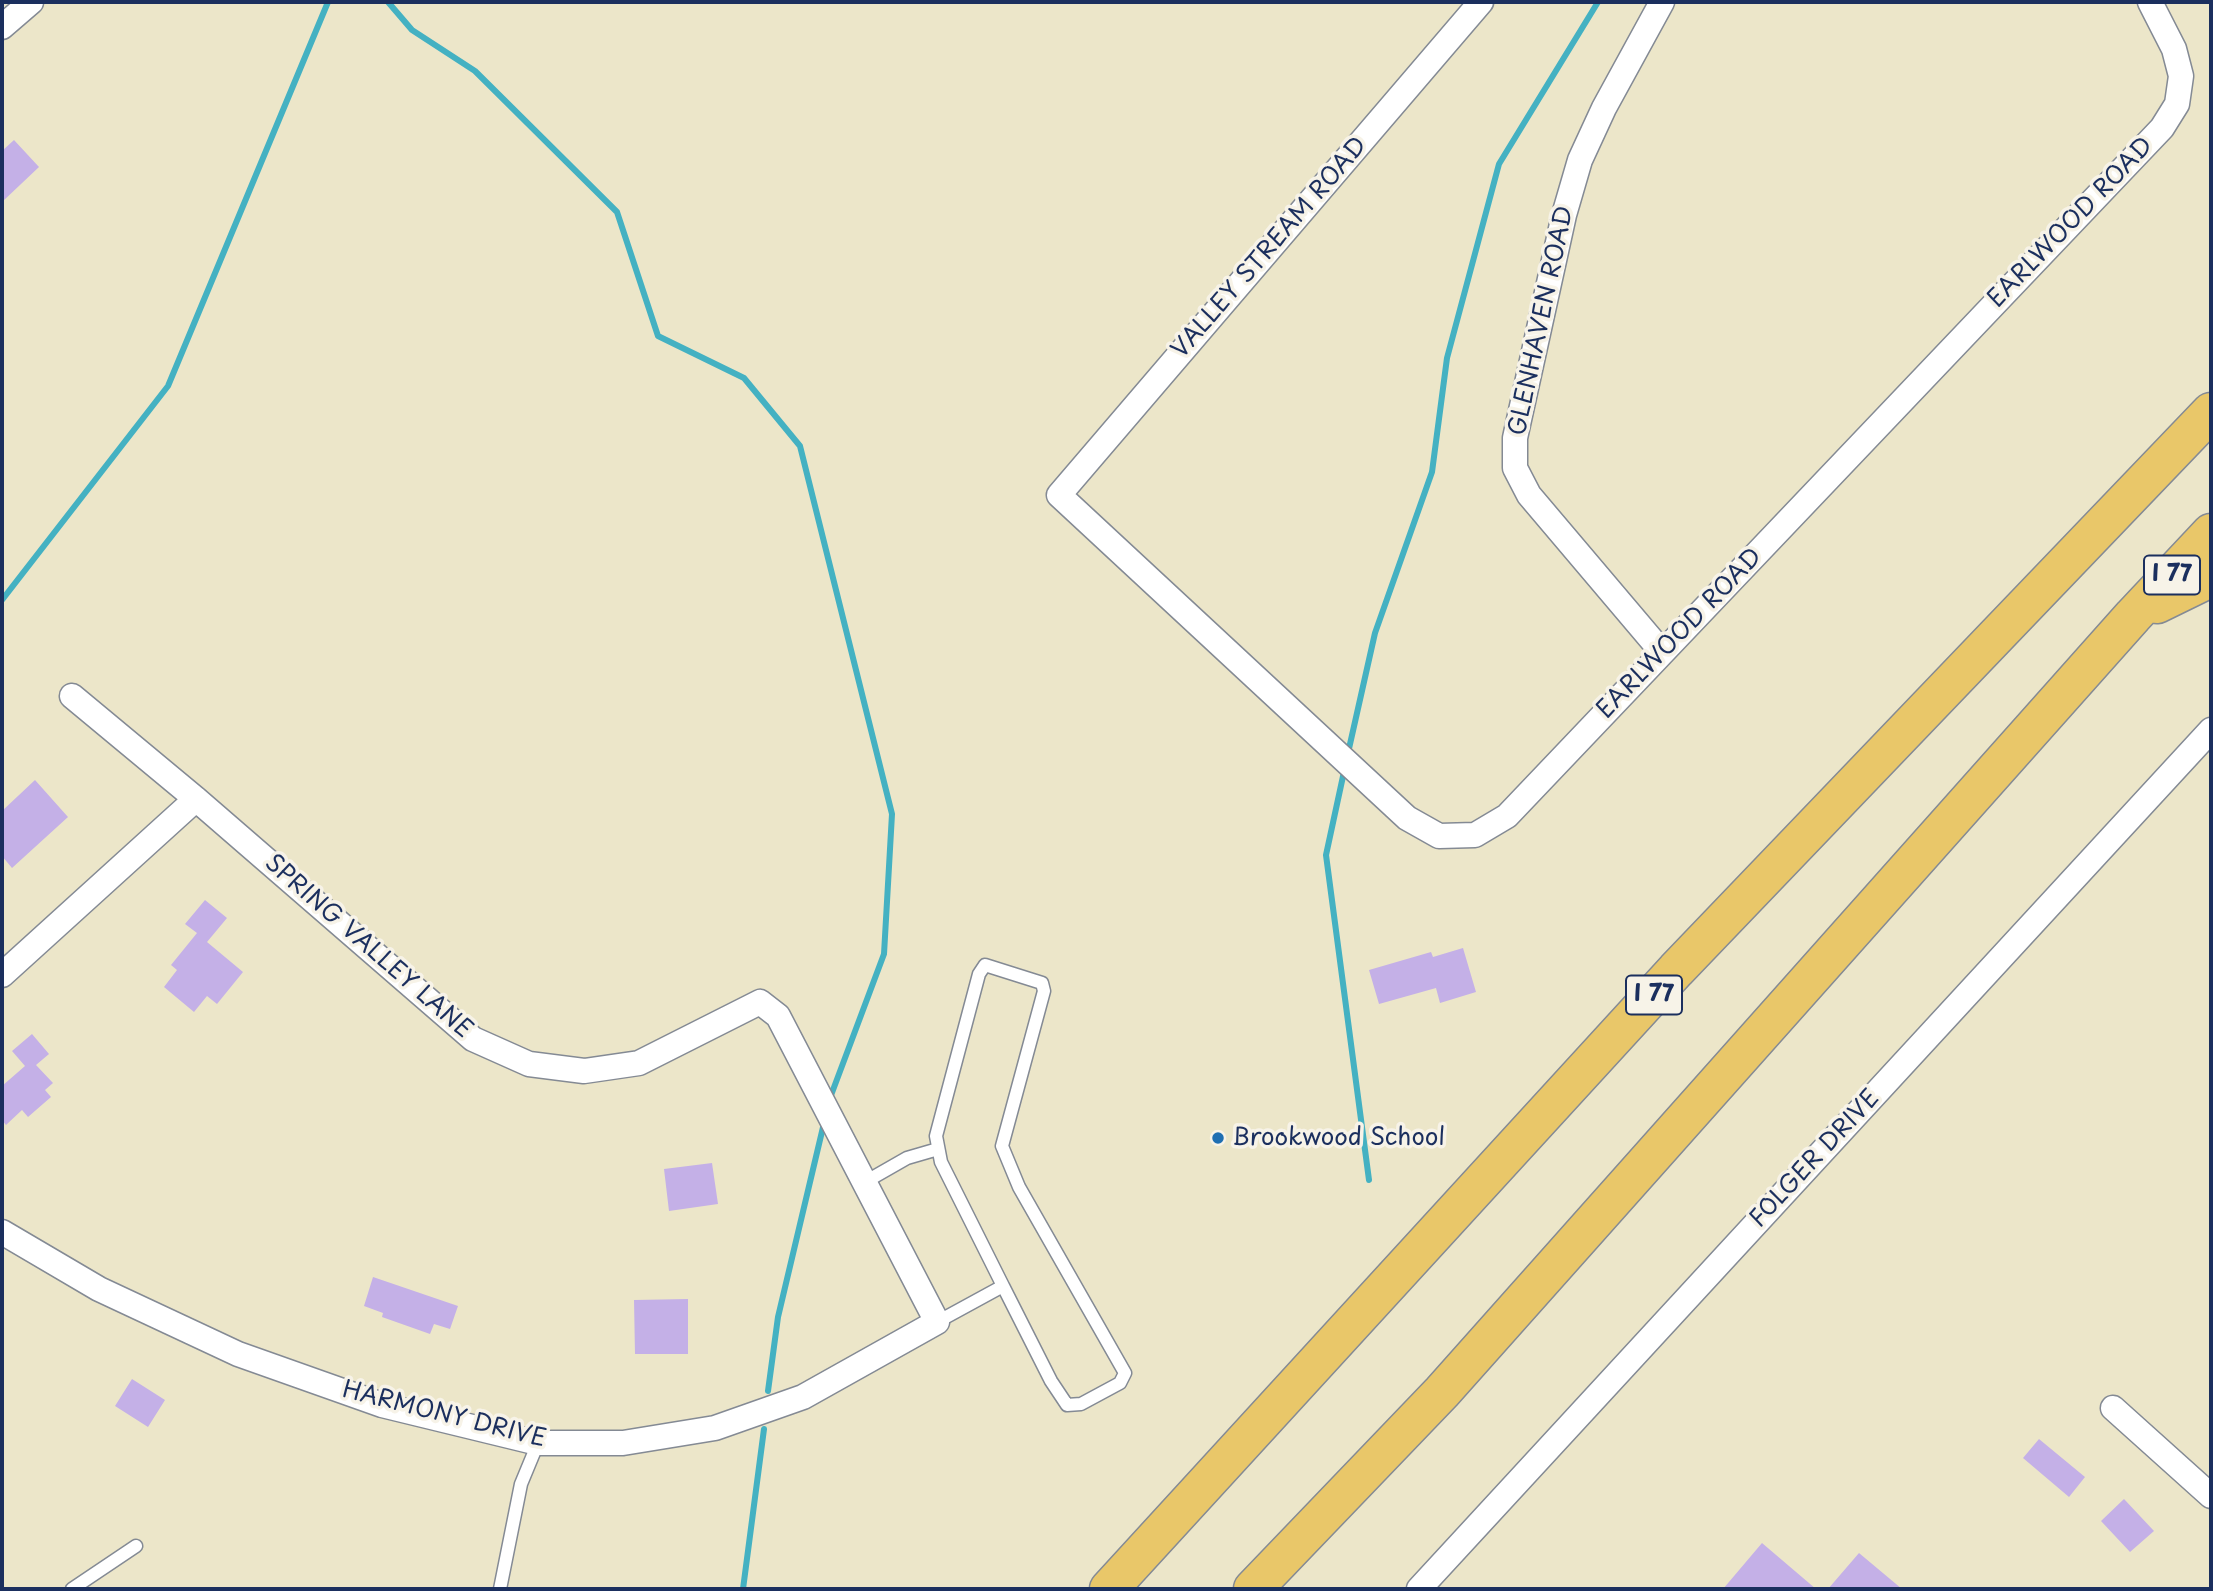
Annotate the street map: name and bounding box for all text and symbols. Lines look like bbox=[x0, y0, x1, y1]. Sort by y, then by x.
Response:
street label: VALLEY STREAM ROAD bbox=[1166, 132, 1374, 364]
street label: EARLWOOD ROAD bbox=[1982, 132, 2160, 314]
street label: GLENHAVEN ROAD bbox=[1504, 204, 1580, 438]
street label: EARLWOOD ROAD bbox=[1591, 543, 1769, 725]
road number: I 77 bbox=[2144, 555, 2200, 594]
street label: SPRING VALLEY LANE bbox=[258, 849, 478, 1045]
road number: I 77 bbox=[1626, 976, 1682, 1014]
street label: FOLGER DRIVE bbox=[1744, 1084, 1886, 1234]
place label: Brookwood School bbox=[1232, 1124, 1445, 1152]
marker: Brookwood School bbox=[1210, 1130, 1226, 1146]
street label: HARMONY DRIVE bbox=[339, 1376, 549, 1454]

